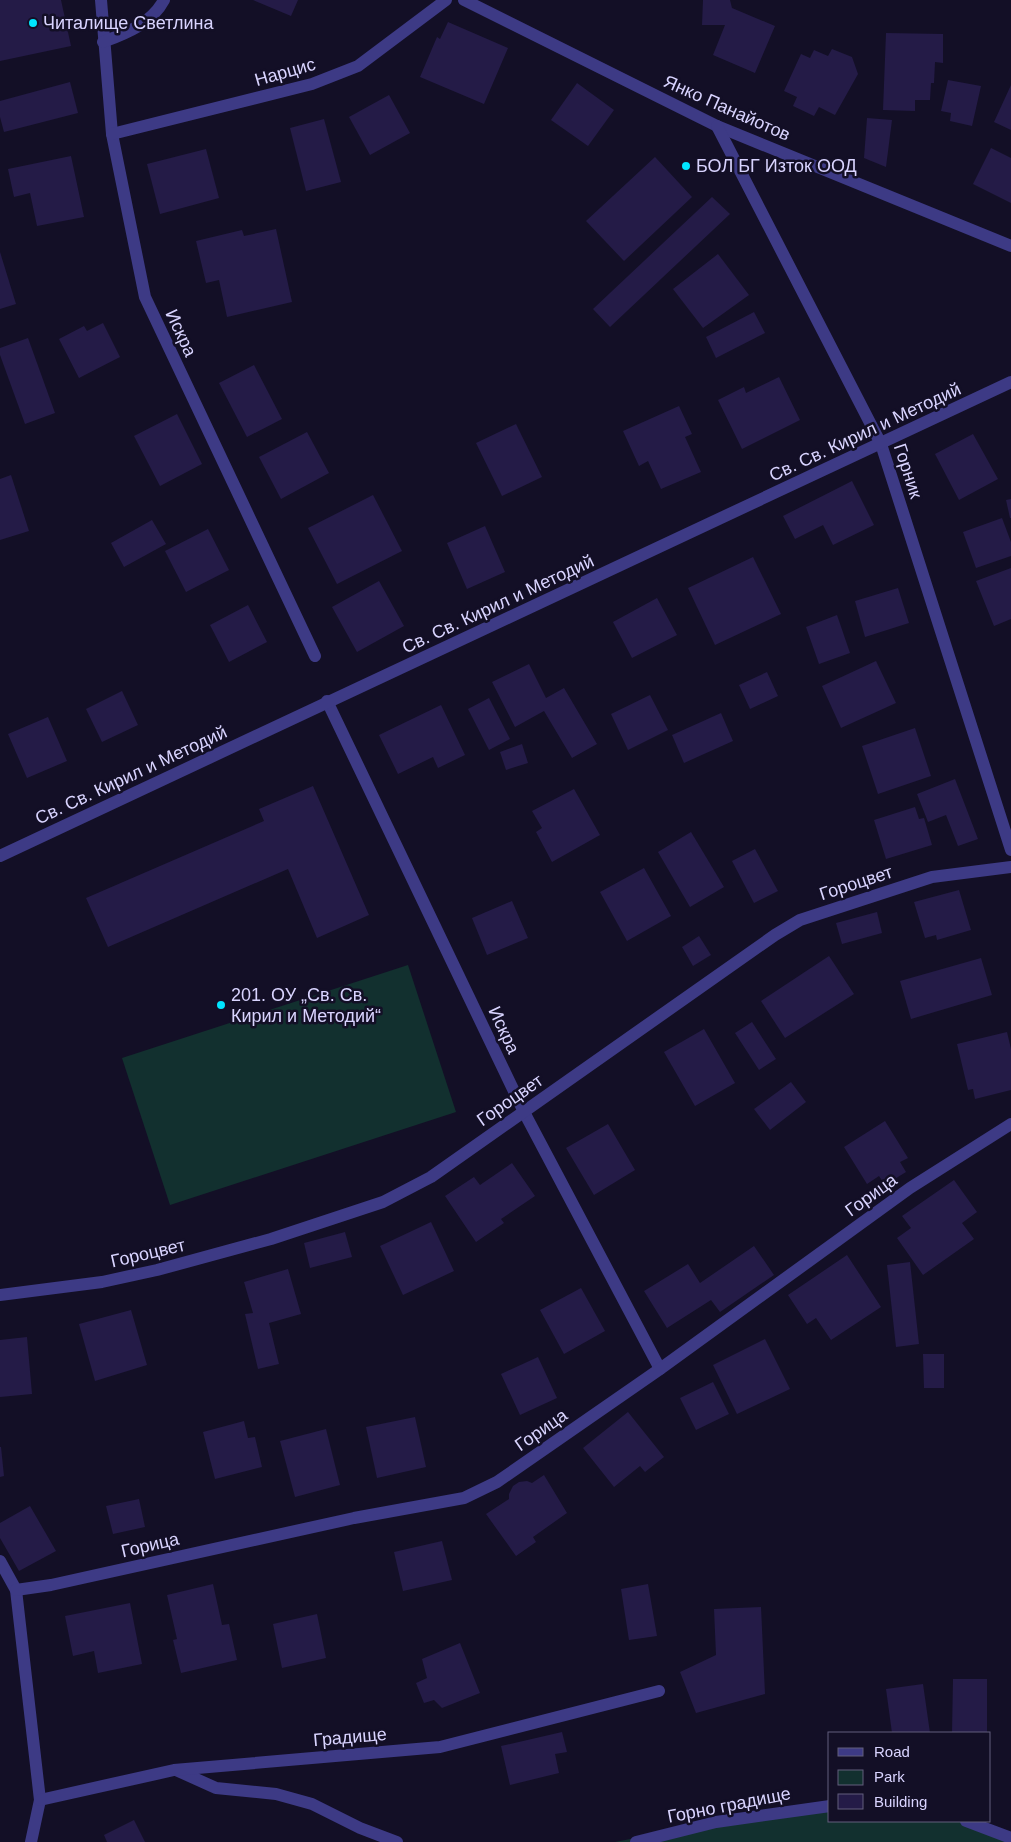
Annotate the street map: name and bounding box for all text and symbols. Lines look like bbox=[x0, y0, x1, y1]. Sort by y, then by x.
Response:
place label: Читалище Светлина bbox=[43, 13, 214, 33]
marker: Читалище Светлина bbox=[27, 17, 39, 29]
street label: Нарцис bbox=[252, 54, 318, 90]
street label: Янко Панайотов bbox=[661, 71, 793, 145]
place label: БОЛ БГ Изток ООД bbox=[696, 156, 857, 176]
marker: БОЛ БГ Изток ООД bbox=[680, 160, 692, 172]
street label: Искра bbox=[161, 306, 201, 361]
street label: Св. Св. Кирил и Методий bbox=[766, 379, 964, 485]
street label: Горник bbox=[890, 441, 926, 501]
street label: Св. Св. Кирил и Методий bbox=[399, 551, 597, 657]
street label: Св. Св. Кирил и Методий bbox=[32, 722, 230, 828]
street label: Гороцвет bbox=[817, 862, 895, 904]
place label: 201. ОУ „Св. Св. Кирил и Методий“ bbox=[231, 985, 381, 1026]
marker: 201. ОУ „Св. Св. Кирил и Методий“ bbox=[215, 999, 227, 1011]
street label: Искра bbox=[484, 1003, 524, 1058]
street label: Гороцвет bbox=[473, 1070, 547, 1130]
street label: Горица bbox=[841, 1169, 902, 1220]
street label: Гороцвет bbox=[109, 1235, 187, 1271]
street label: Горица bbox=[511, 1404, 572, 1455]
street label: Горица bbox=[119, 1528, 182, 1561]
street label: Градище bbox=[312, 1724, 388, 1750]
legend bbox=[828, 1732, 991, 1822]
text: Road bbox=[874, 1743, 910, 1760]
text: Park bbox=[874, 1768, 905, 1785]
street label: Горно градище bbox=[666, 1783, 792, 1827]
text: Building bbox=[874, 1793, 927, 1810]

